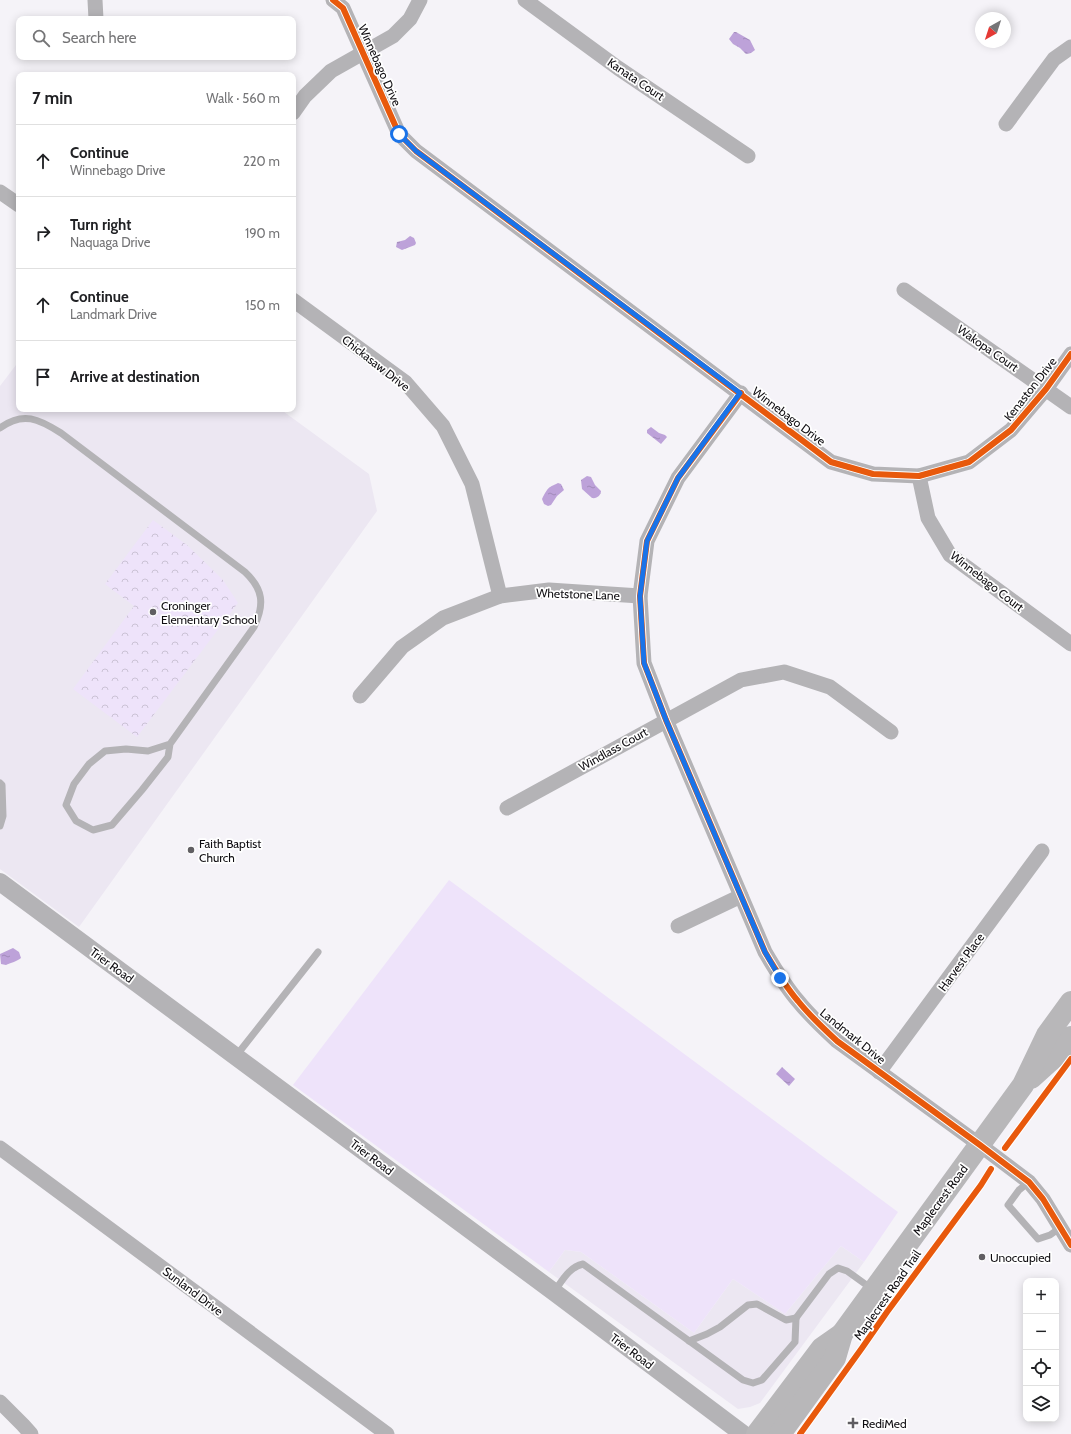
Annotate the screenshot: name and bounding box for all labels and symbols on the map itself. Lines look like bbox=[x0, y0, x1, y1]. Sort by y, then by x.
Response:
north arrow bbox=[975, 12, 1011, 48]
street label: Winnebago Drive bbox=[355, 22, 405, 108]
street label: Kanata Court bbox=[605, 55, 667, 103]
route start bbox=[390, 125, 408, 143]
street label: Wakopa Court bbox=[954, 321, 1022, 375]
street label: Chickasaw Drive bbox=[339, 332, 413, 394]
street label: Kenaston Drive bbox=[1000, 354, 1060, 424]
street label: Winnebago Drive bbox=[749, 384, 829, 448]
street label: Winnebago Court bbox=[947, 548, 1027, 614]
street label: Whetstone Lane bbox=[536, 585, 620, 603]
place label: Croninger Elementary School bbox=[161, 598, 257, 627]
marker: Croninger Elementary School bbox=[148, 607, 158, 617]
street label: Windlass Court bbox=[576, 724, 650, 774]
place label: Faith Baptist Church bbox=[199, 836, 261, 865]
marker: Faith Baptist Church bbox=[186, 845, 196, 855]
street label: Harvest Place bbox=[935, 930, 987, 994]
street label: Trier Road bbox=[87, 944, 137, 986]
route end bbox=[771, 969, 789, 987]
street label: Landmark Drive bbox=[817, 1005, 889, 1067]
street label: Trier Road bbox=[347, 1136, 397, 1178]
street label: Maplecrest Road bbox=[909, 1162, 971, 1238]
street label: Maplecrest Road Trail bbox=[850, 1247, 924, 1343]
place label: Unoccupied bbox=[990, 1250, 1051, 1265]
marker: Unoccupied bbox=[977, 1252, 987, 1262]
street label: Sunland Drive bbox=[160, 1263, 226, 1319]
street label: Trier Road bbox=[607, 1330, 657, 1372]
place label: RediMed bbox=[862, 1416, 907, 1431]
marker: RediMed bbox=[847, 1417, 859, 1429]

